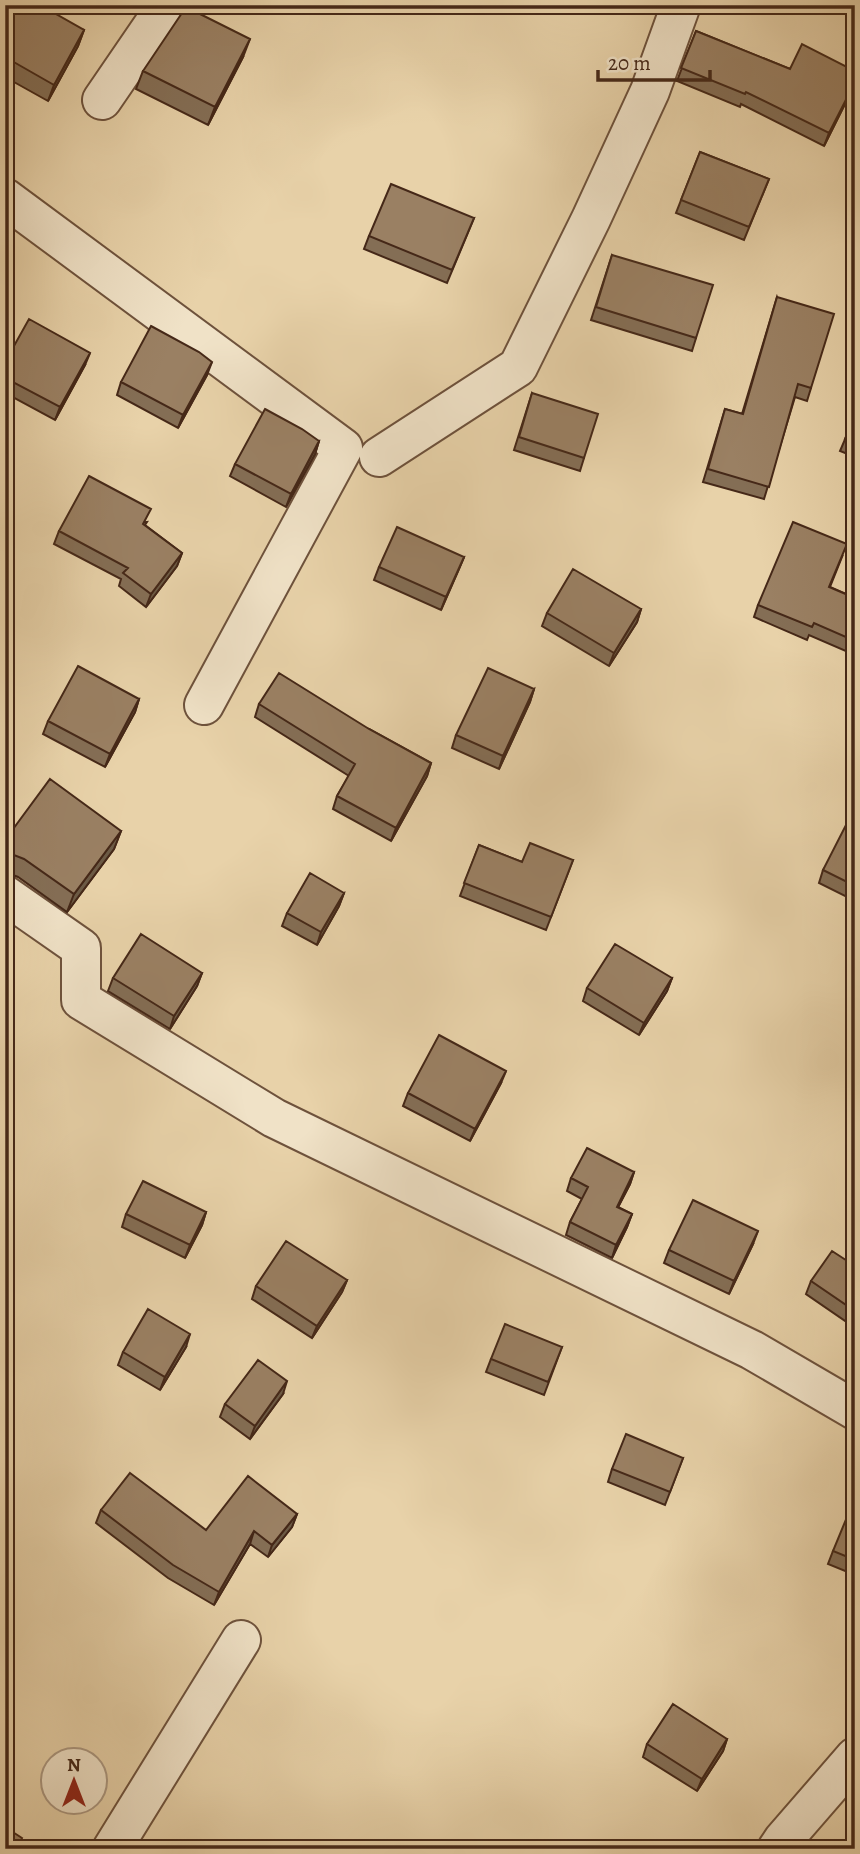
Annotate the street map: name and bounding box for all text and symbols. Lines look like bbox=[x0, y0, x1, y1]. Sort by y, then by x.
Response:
scale bar bbox=[598, 38, 710, 82]
text: 20 m bbox=[608, 49, 651, 77]
north arrow bbox=[38, 1745, 108, 1815]
text: N bbox=[67, 1752, 81, 1778]

